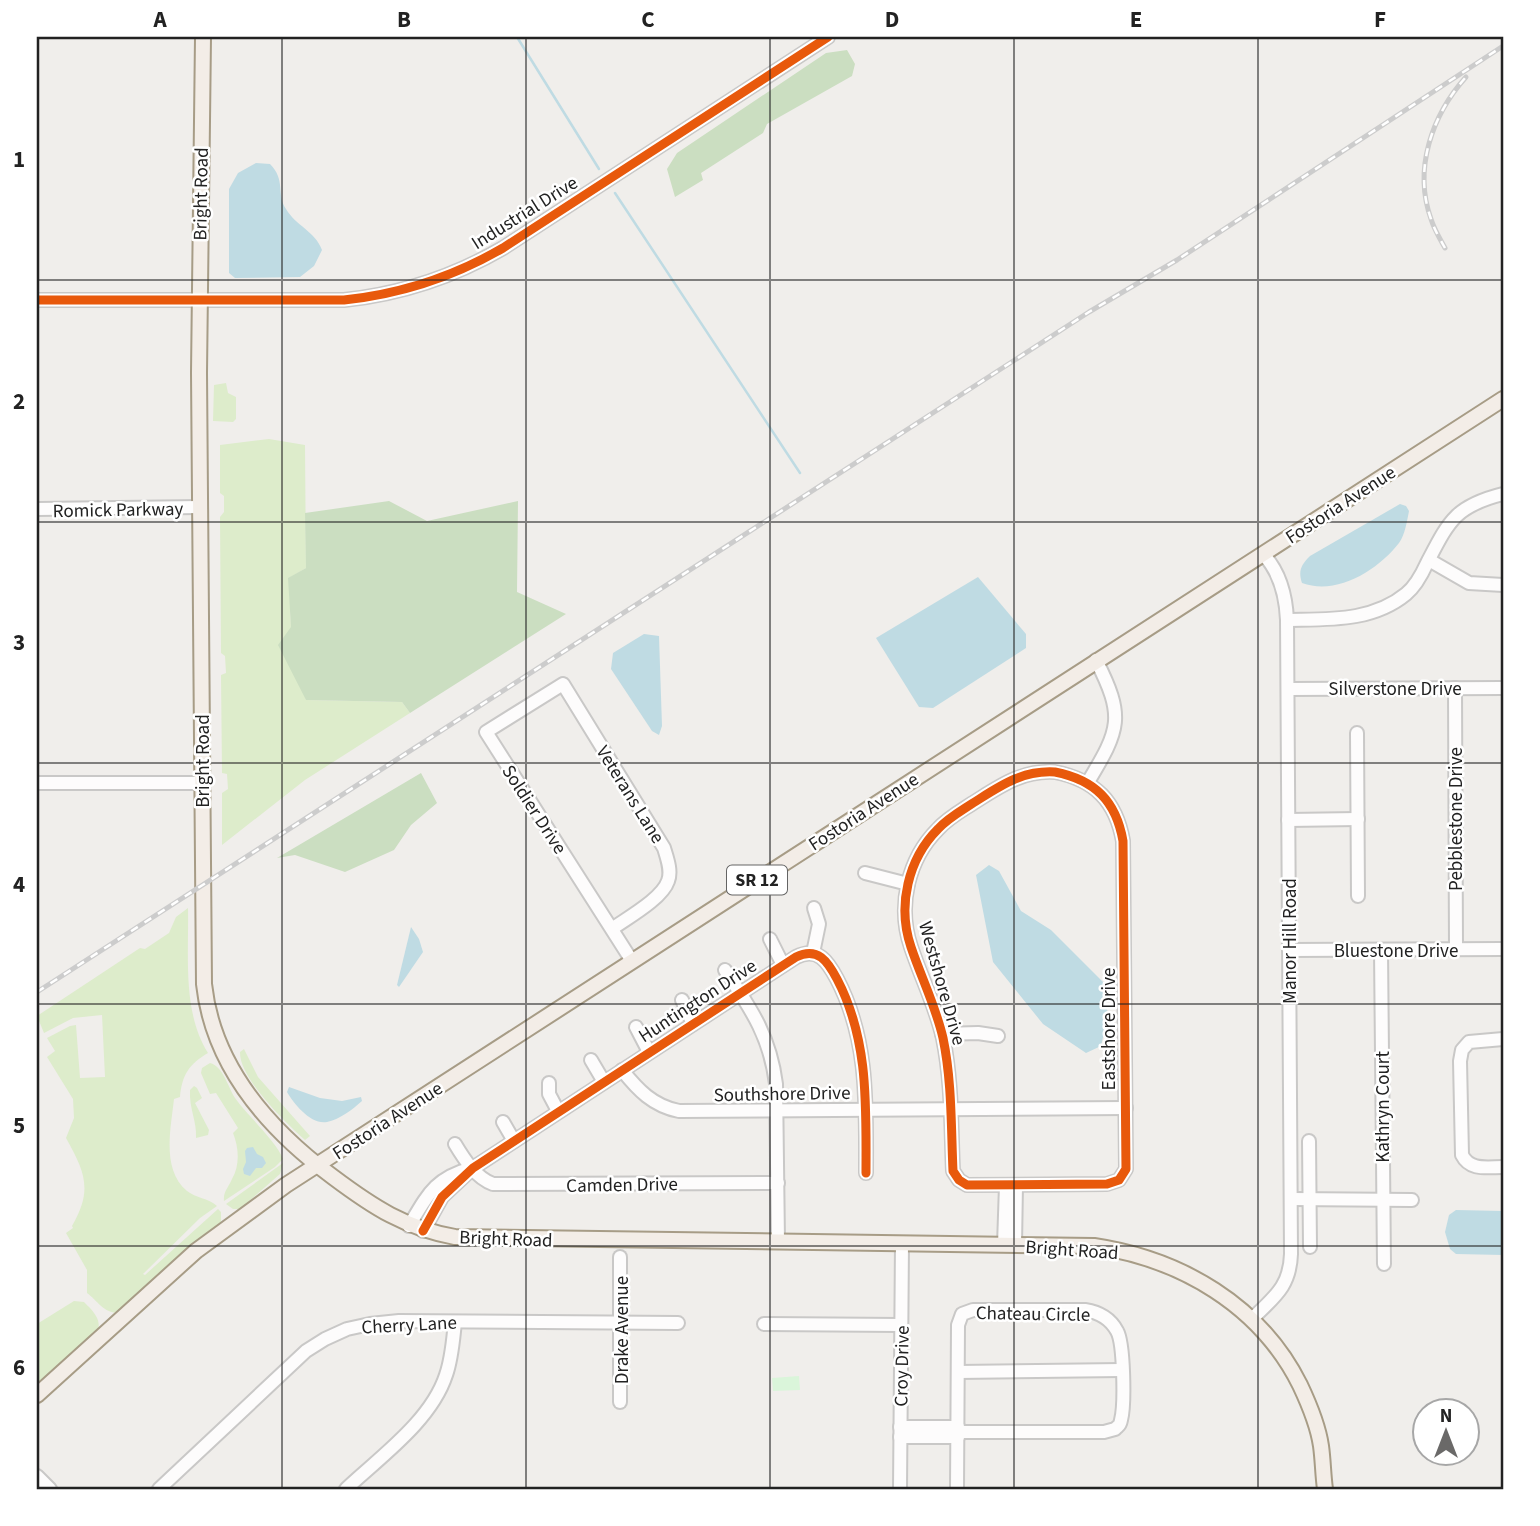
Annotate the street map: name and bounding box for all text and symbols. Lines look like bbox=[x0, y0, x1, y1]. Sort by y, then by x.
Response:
text: A bbox=[152, 3, 167, 36]
text: B bbox=[397, 3, 411, 36]
text: C bbox=[641, 3, 655, 36]
text: D bbox=[885, 3, 899, 36]
text: E bbox=[1130, 3, 1142, 36]
text: F bbox=[1374, 3, 1386, 36]
text: 1 bbox=[13, 143, 25, 176]
street label: Bright Road bbox=[187, 147, 216, 241]
street label: Industrial Drive bbox=[466, 170, 583, 257]
text: 2 bbox=[13, 385, 25, 418]
street label: Fostoria Avenue bbox=[1280, 459, 1401, 551]
street label: Romick Parkway bbox=[52, 496, 184, 525]
text: 3 bbox=[13, 626, 25, 659]
street label: Silverstone Drive bbox=[1328, 676, 1462, 703]
street label: Bright Road bbox=[190, 714, 217, 808]
street label: Veterans Lane bbox=[589, 741, 671, 849]
street label: Pebblestone Drive bbox=[1443, 747, 1470, 891]
street label: Soldier Drive bbox=[495, 760, 573, 860]
street label: Fostoria Avenue bbox=[803, 766, 924, 858]
road number: SR 12 bbox=[727, 866, 787, 894]
text: 4 bbox=[13, 868, 25, 901]
street label: Manor Hill Road bbox=[1277, 878, 1304, 1004]
street label: Westshore Drive bbox=[911, 918, 972, 1048]
street label: Bluestone Drive bbox=[1334, 938, 1458, 965]
street label: Huntington Drive bbox=[633, 953, 762, 1050]
street label: Eastshore Drive bbox=[1096, 968, 1123, 1090]
street label: Kathryn Court bbox=[1370, 1051, 1397, 1163]
street label: Fostoria Avenue bbox=[327, 1075, 448, 1167]
street label: Southshore Drive bbox=[713, 1080, 851, 1109]
text: 5 bbox=[13, 1109, 25, 1142]
street label: Camden Drive bbox=[566, 1171, 678, 1200]
street label: Bright Road bbox=[459, 1224, 553, 1255]
street label: Bright Road bbox=[1024, 1234, 1119, 1267]
street label: Drake Avenue bbox=[609, 1276, 636, 1384]
street label: Chateau Circle bbox=[976, 1300, 1090, 1329]
street label: Cherry Lane bbox=[361, 1310, 458, 1341]
street label: Croy Drive bbox=[888, 1325, 917, 1407]
text: 6 bbox=[13, 1351, 25, 1384]
north arrow bbox=[1410, 1396, 1480, 1466]
text: N bbox=[1440, 1403, 1452, 1430]

